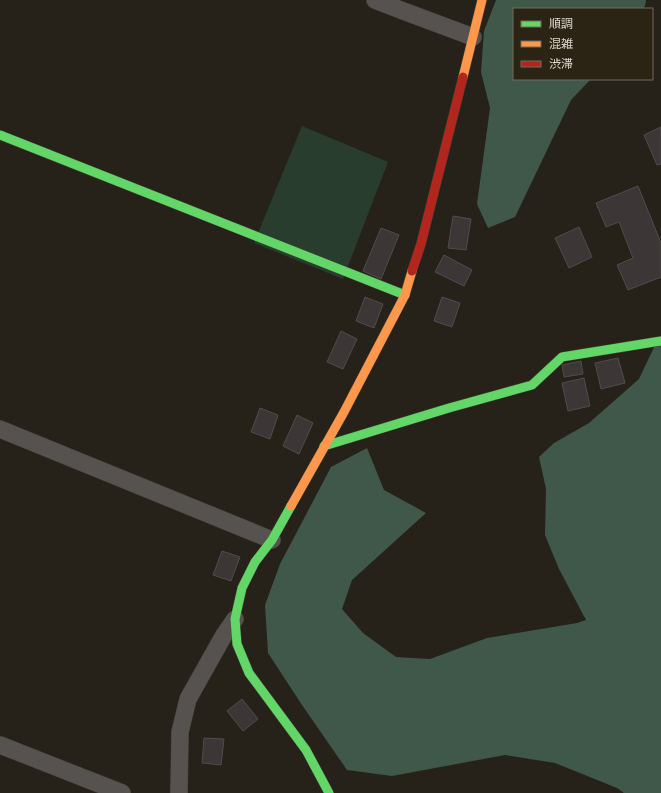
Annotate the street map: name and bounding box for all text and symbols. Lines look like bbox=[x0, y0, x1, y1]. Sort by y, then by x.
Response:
legend bbox=[513, 8, 653, 80]
text: 順調 bbox=[549, 17, 573, 31]
text: 混雑 bbox=[549, 37, 573, 51]
text: 渋滞 bbox=[549, 57, 573, 71]

